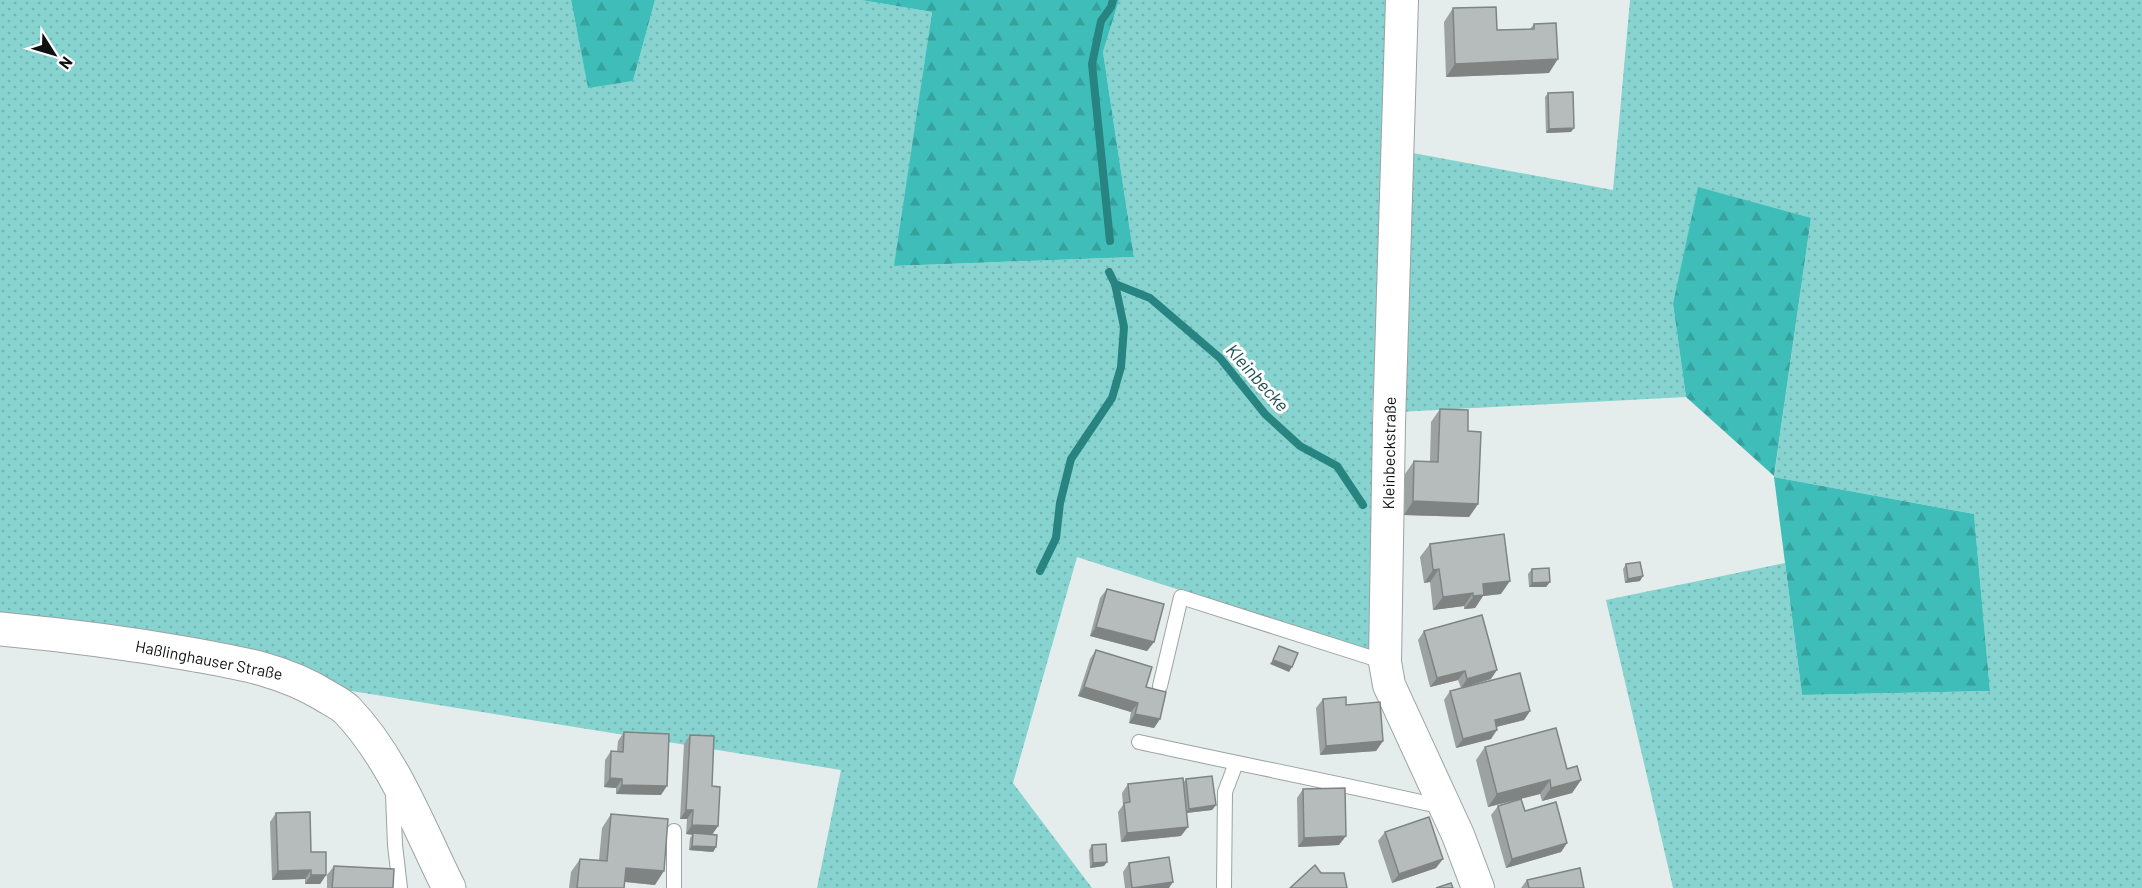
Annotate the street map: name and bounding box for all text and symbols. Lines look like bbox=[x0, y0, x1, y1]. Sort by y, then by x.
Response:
north arrow bbox=[24, 24, 84, 84]
text: N bbox=[56, 53, 77, 73]
water label: Kleinbecke bbox=[1222, 339, 1294, 416]
street label: Kleinbeckstraße bbox=[1378, 396, 1399, 510]
street label: Haßlinghauser Straße bbox=[134, 636, 284, 683]

